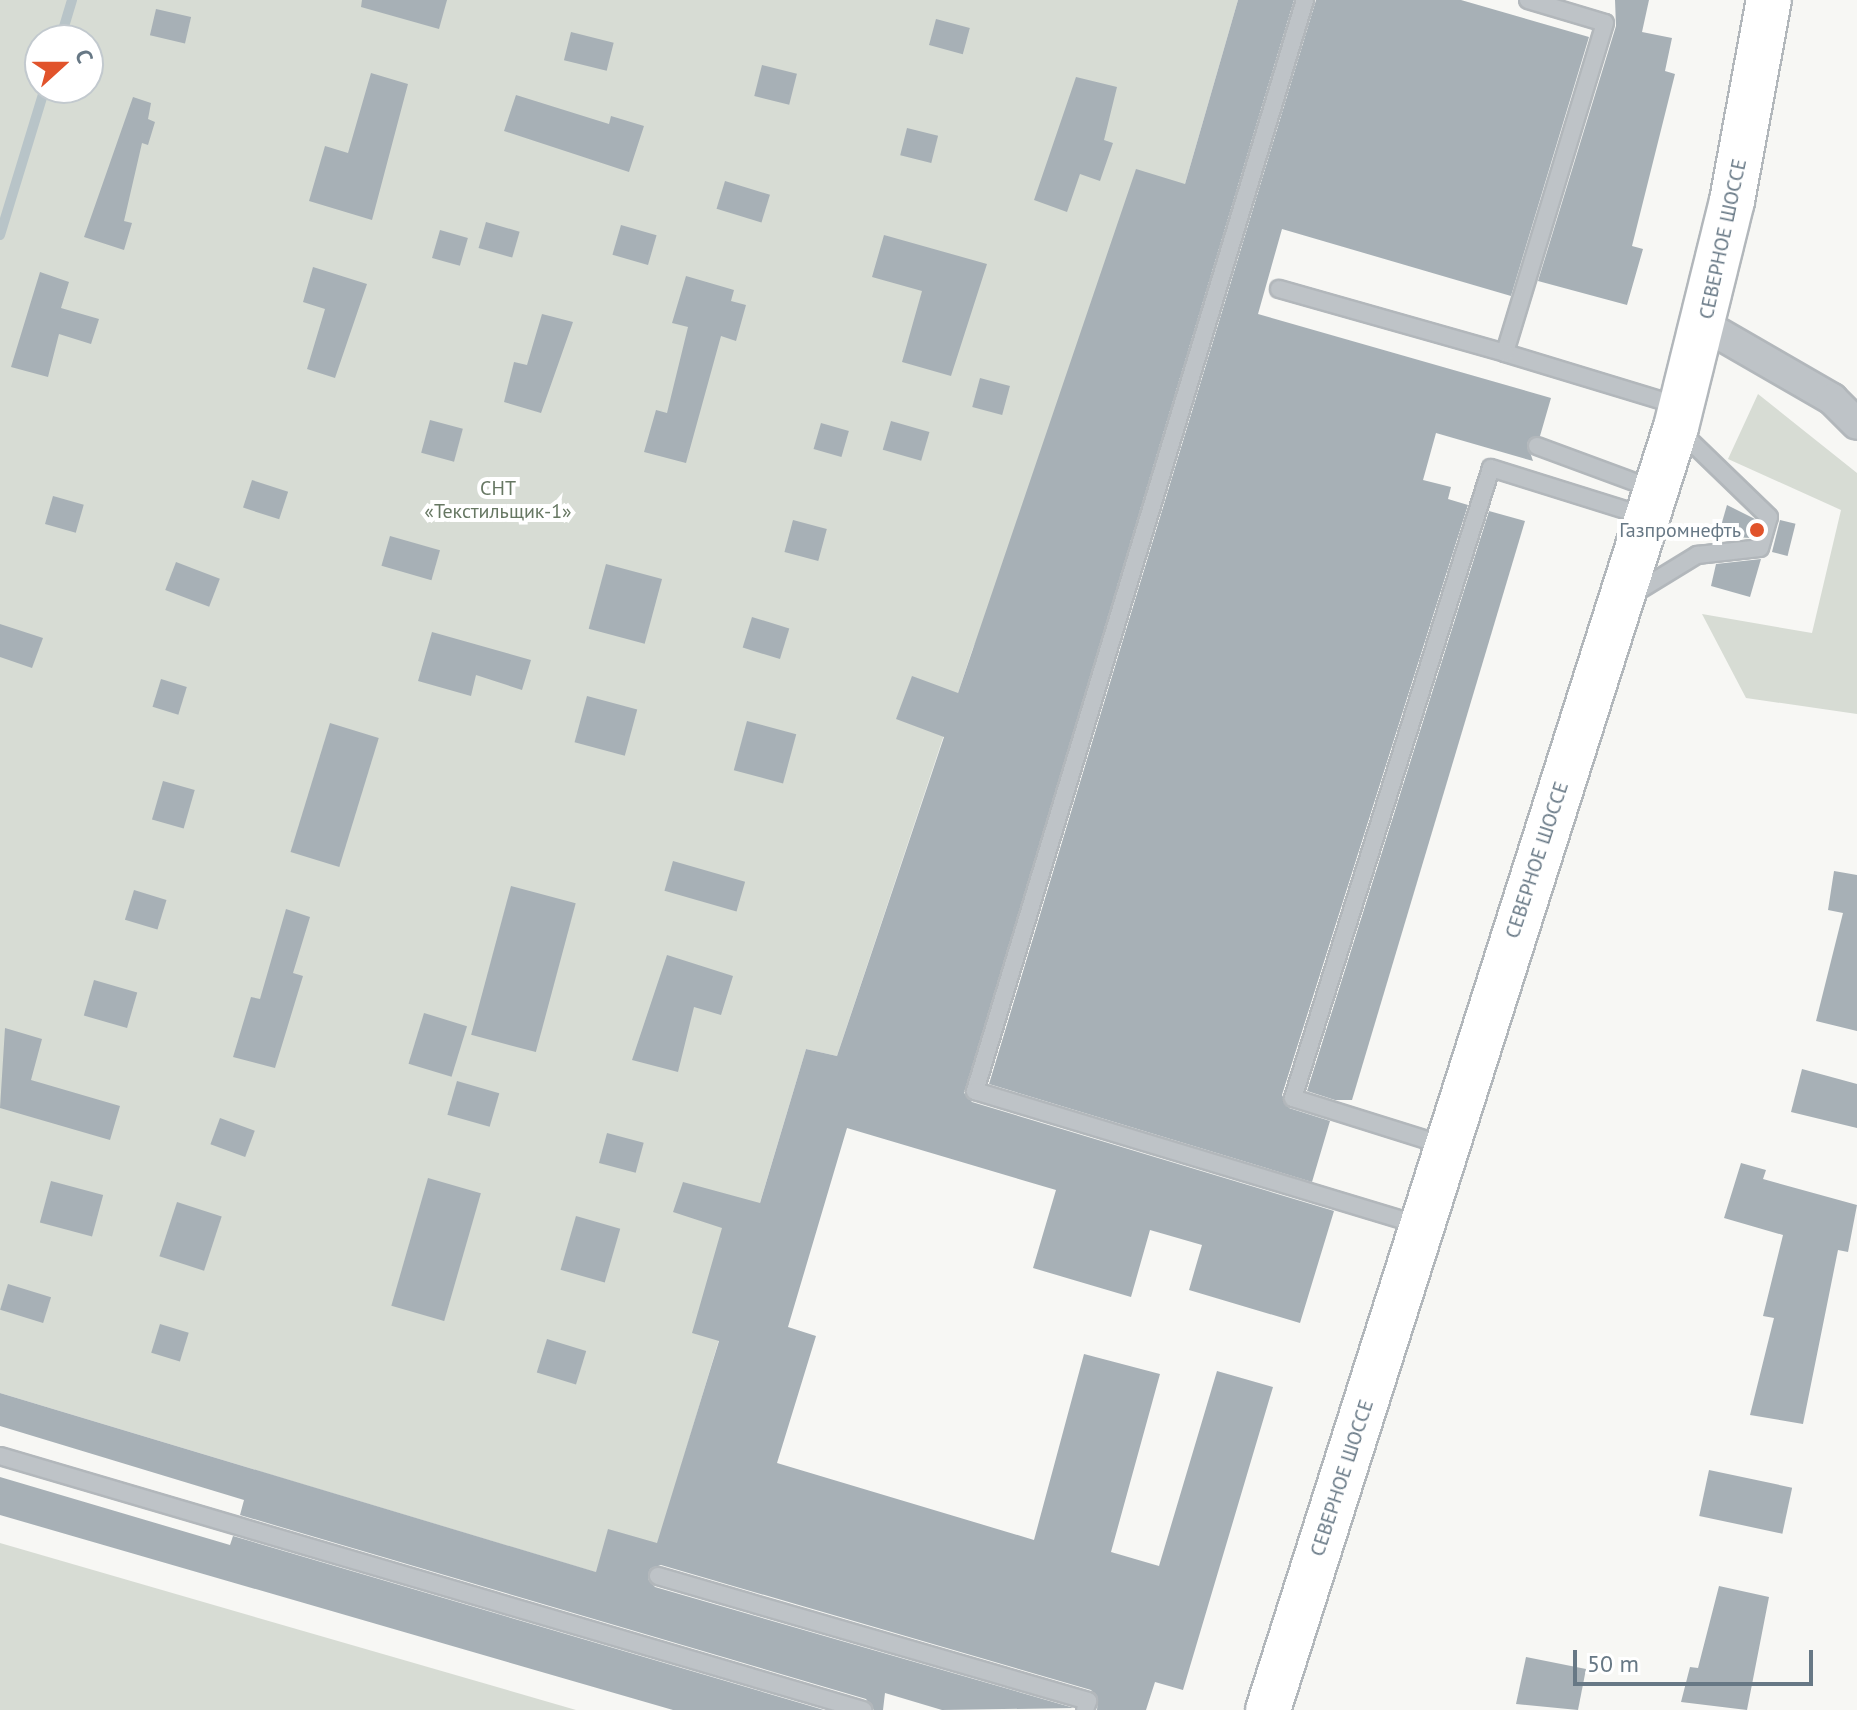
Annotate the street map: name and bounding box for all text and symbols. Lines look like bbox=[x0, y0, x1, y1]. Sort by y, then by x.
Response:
north arrow bbox=[24, 24, 104, 104]
text: С bbox=[69, 45, 100, 67]
street label: СЕВЕРНОЕ ШОССЕ bbox=[1694, 157, 1752, 321]
park label: СНТ «Текстильщик-1» bbox=[424, 476, 572, 523]
place label: Газпромнефть bbox=[1619, 518, 1741, 542]
marker: Газпромнефть bbox=[1748, 521, 1766, 539]
street label: СЕВЕРНОЕ ШОССЕ bbox=[1500, 779, 1574, 941]
street label: СЕВЕРНОЕ ШОССЕ bbox=[1305, 1397, 1379, 1559]
scale bar bbox=[1577, 1634, 1817, 1684]
text: 50 m bbox=[1587, 1648, 1639, 1679]

